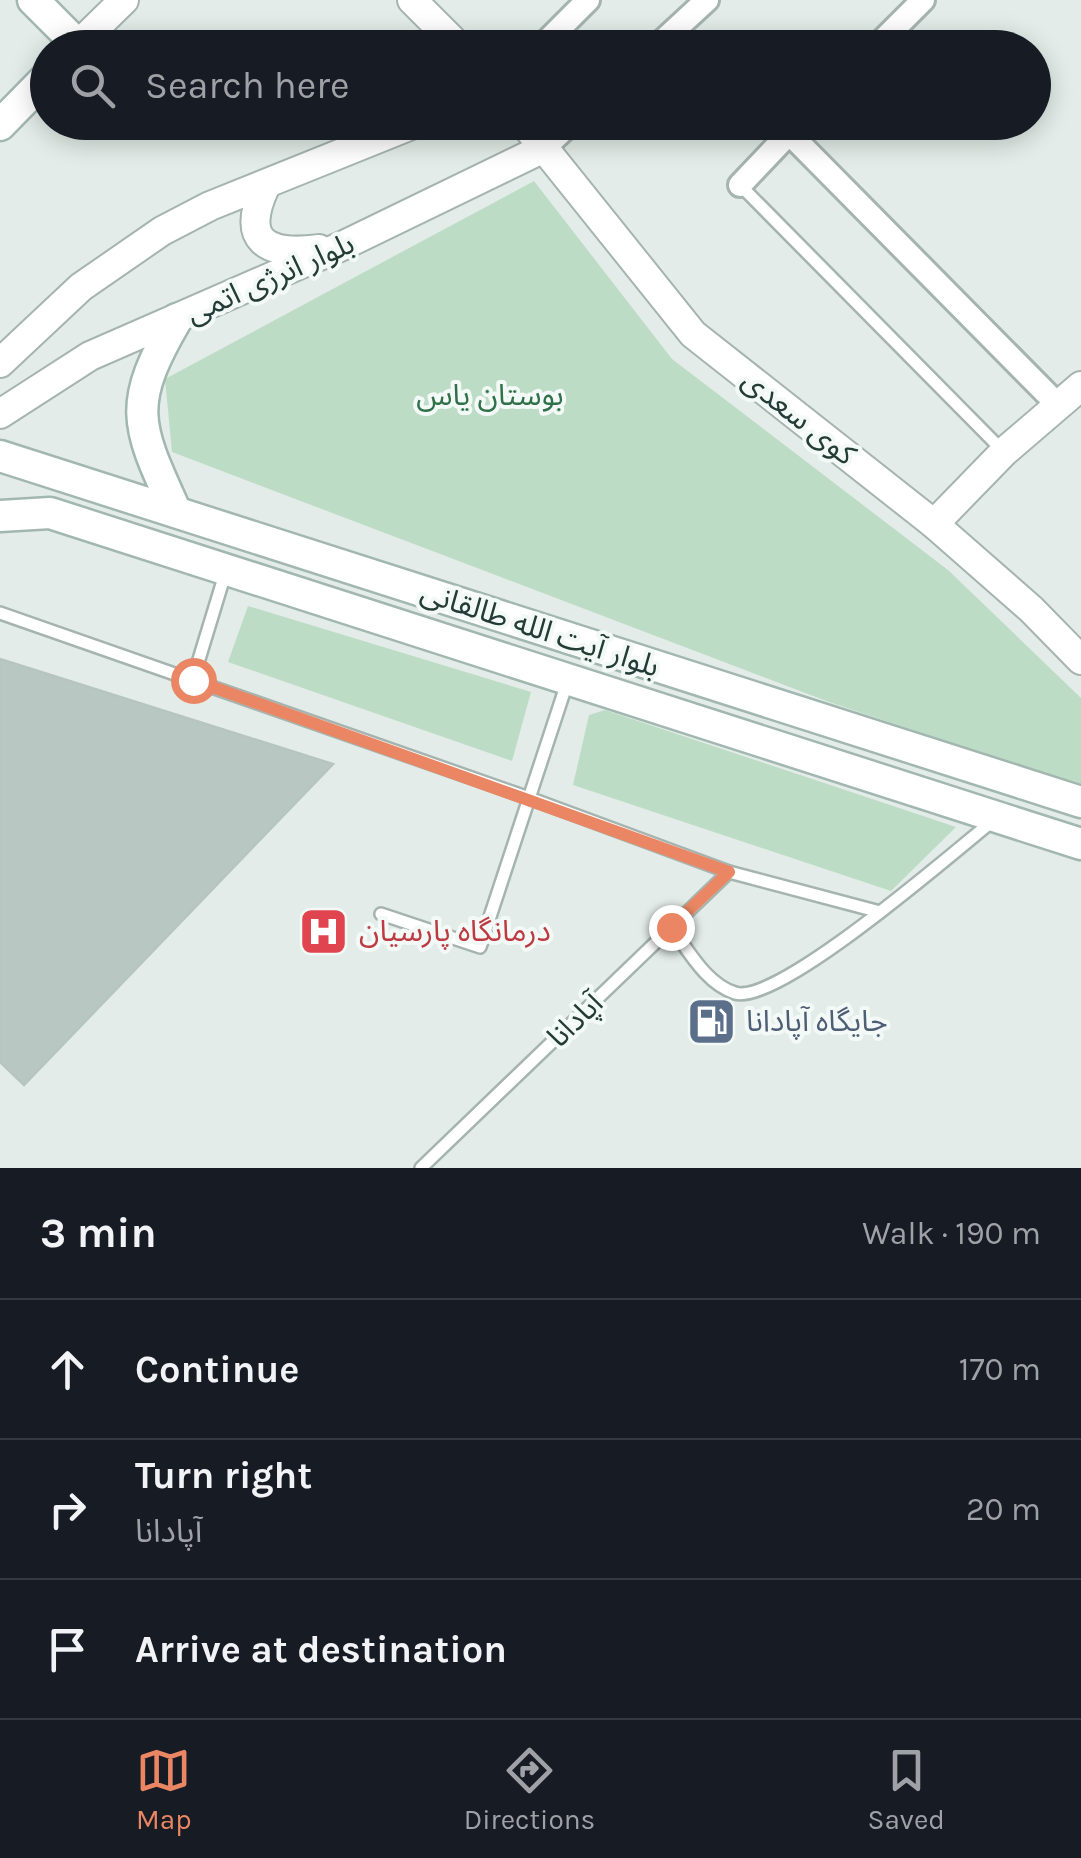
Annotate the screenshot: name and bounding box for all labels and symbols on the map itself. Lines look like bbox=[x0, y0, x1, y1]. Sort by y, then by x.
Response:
street label: بلوار انرژی اتمی bbox=[180, 225, 360, 331]
street label: کوی سعدی bbox=[735, 361, 864, 473]
park label: بوستان یاس bbox=[416, 377, 564, 413]
street label: بلوار آیت الله طالقانی bbox=[416, 573, 664, 685]
route start bbox=[171, 658, 217, 704]
hospital icon: درمانگاه پارسیان bbox=[298, 905, 350, 957]
route end bbox=[649, 905, 695, 951]
place label: درمانگاه پارسیان bbox=[359, 913, 551, 950]
street label: آپادانا bbox=[540, 984, 612, 1056]
fuel station icon: جایگاه آپادانا bbox=[685, 995, 737, 1047]
place label: جایگاه آپادانا bbox=[746, 1003, 888, 1040]

